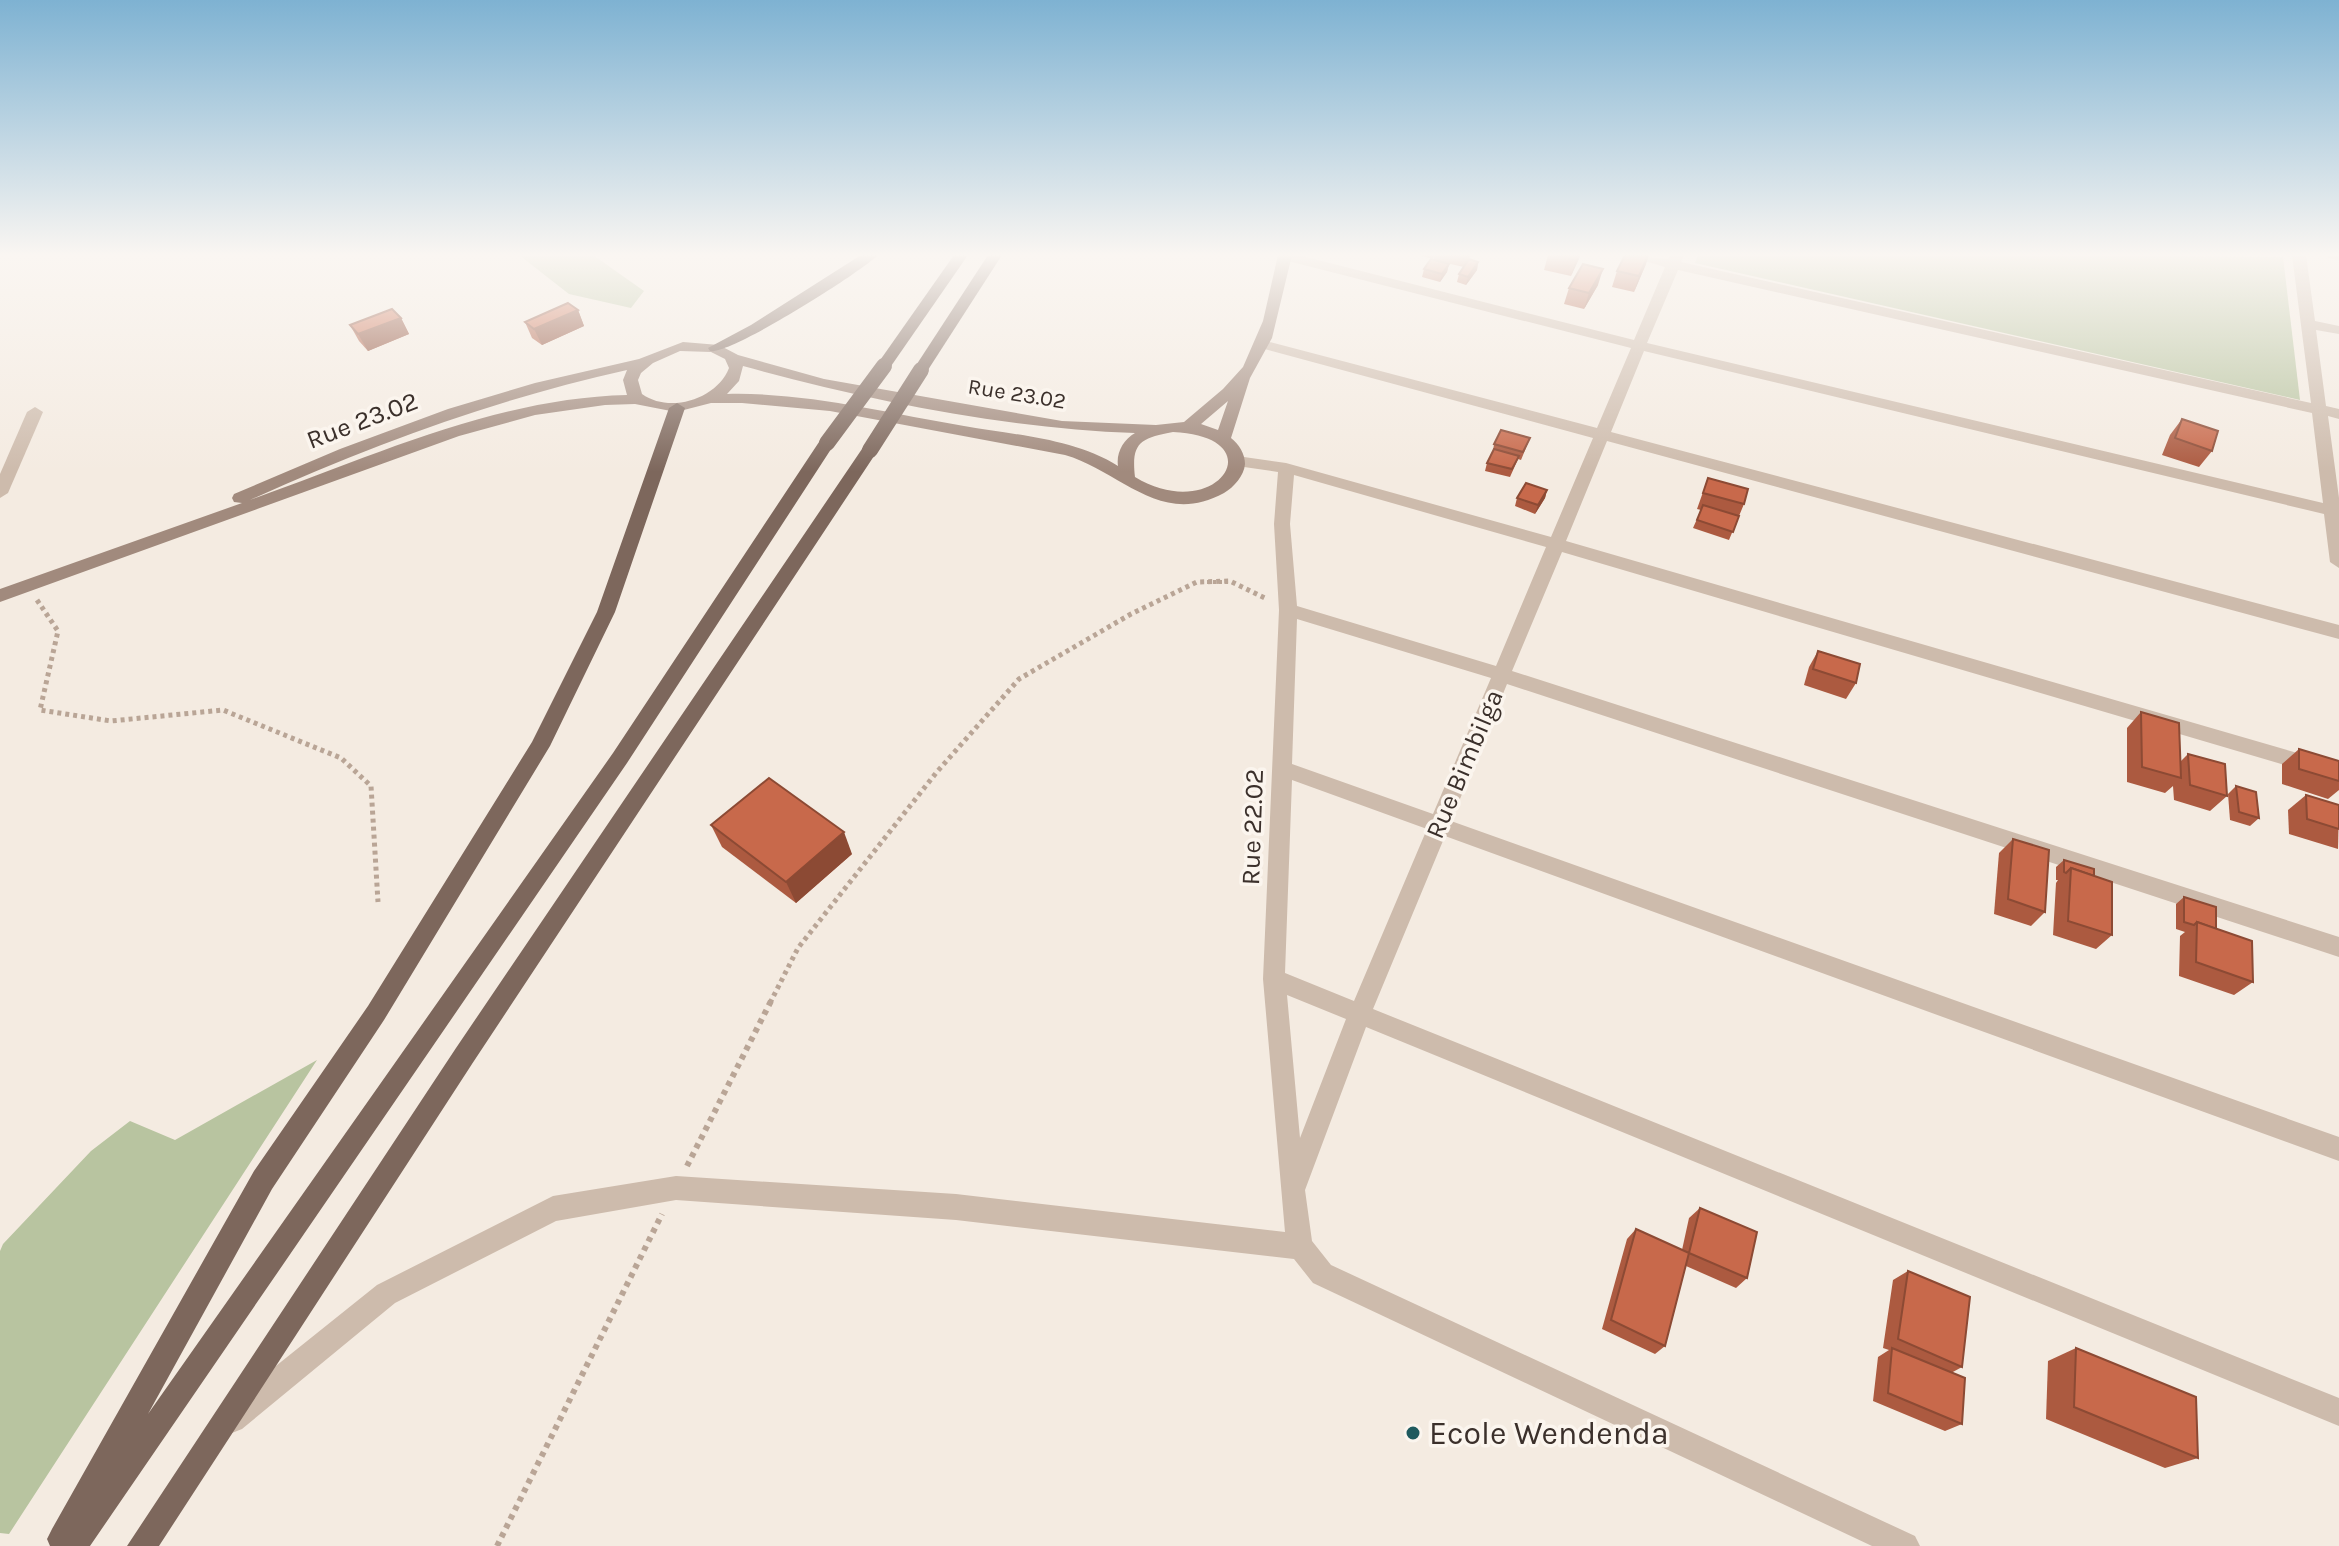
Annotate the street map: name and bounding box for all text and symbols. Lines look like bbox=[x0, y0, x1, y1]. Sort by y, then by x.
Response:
street label: Rue 23.02 bbox=[966, 373, 1068, 415]
street label: Rue 23.02 bbox=[302, 385, 422, 456]
street label: Rue Bimbilga bbox=[1419, 685, 1510, 843]
street label: Rue 22.02 bbox=[1235, 768, 1270, 886]
place label: Ecole Wendenda bbox=[1429, 1415, 1669, 1452]
marker: Ecole Wendenda bbox=[1404, 1424, 1422, 1442]

